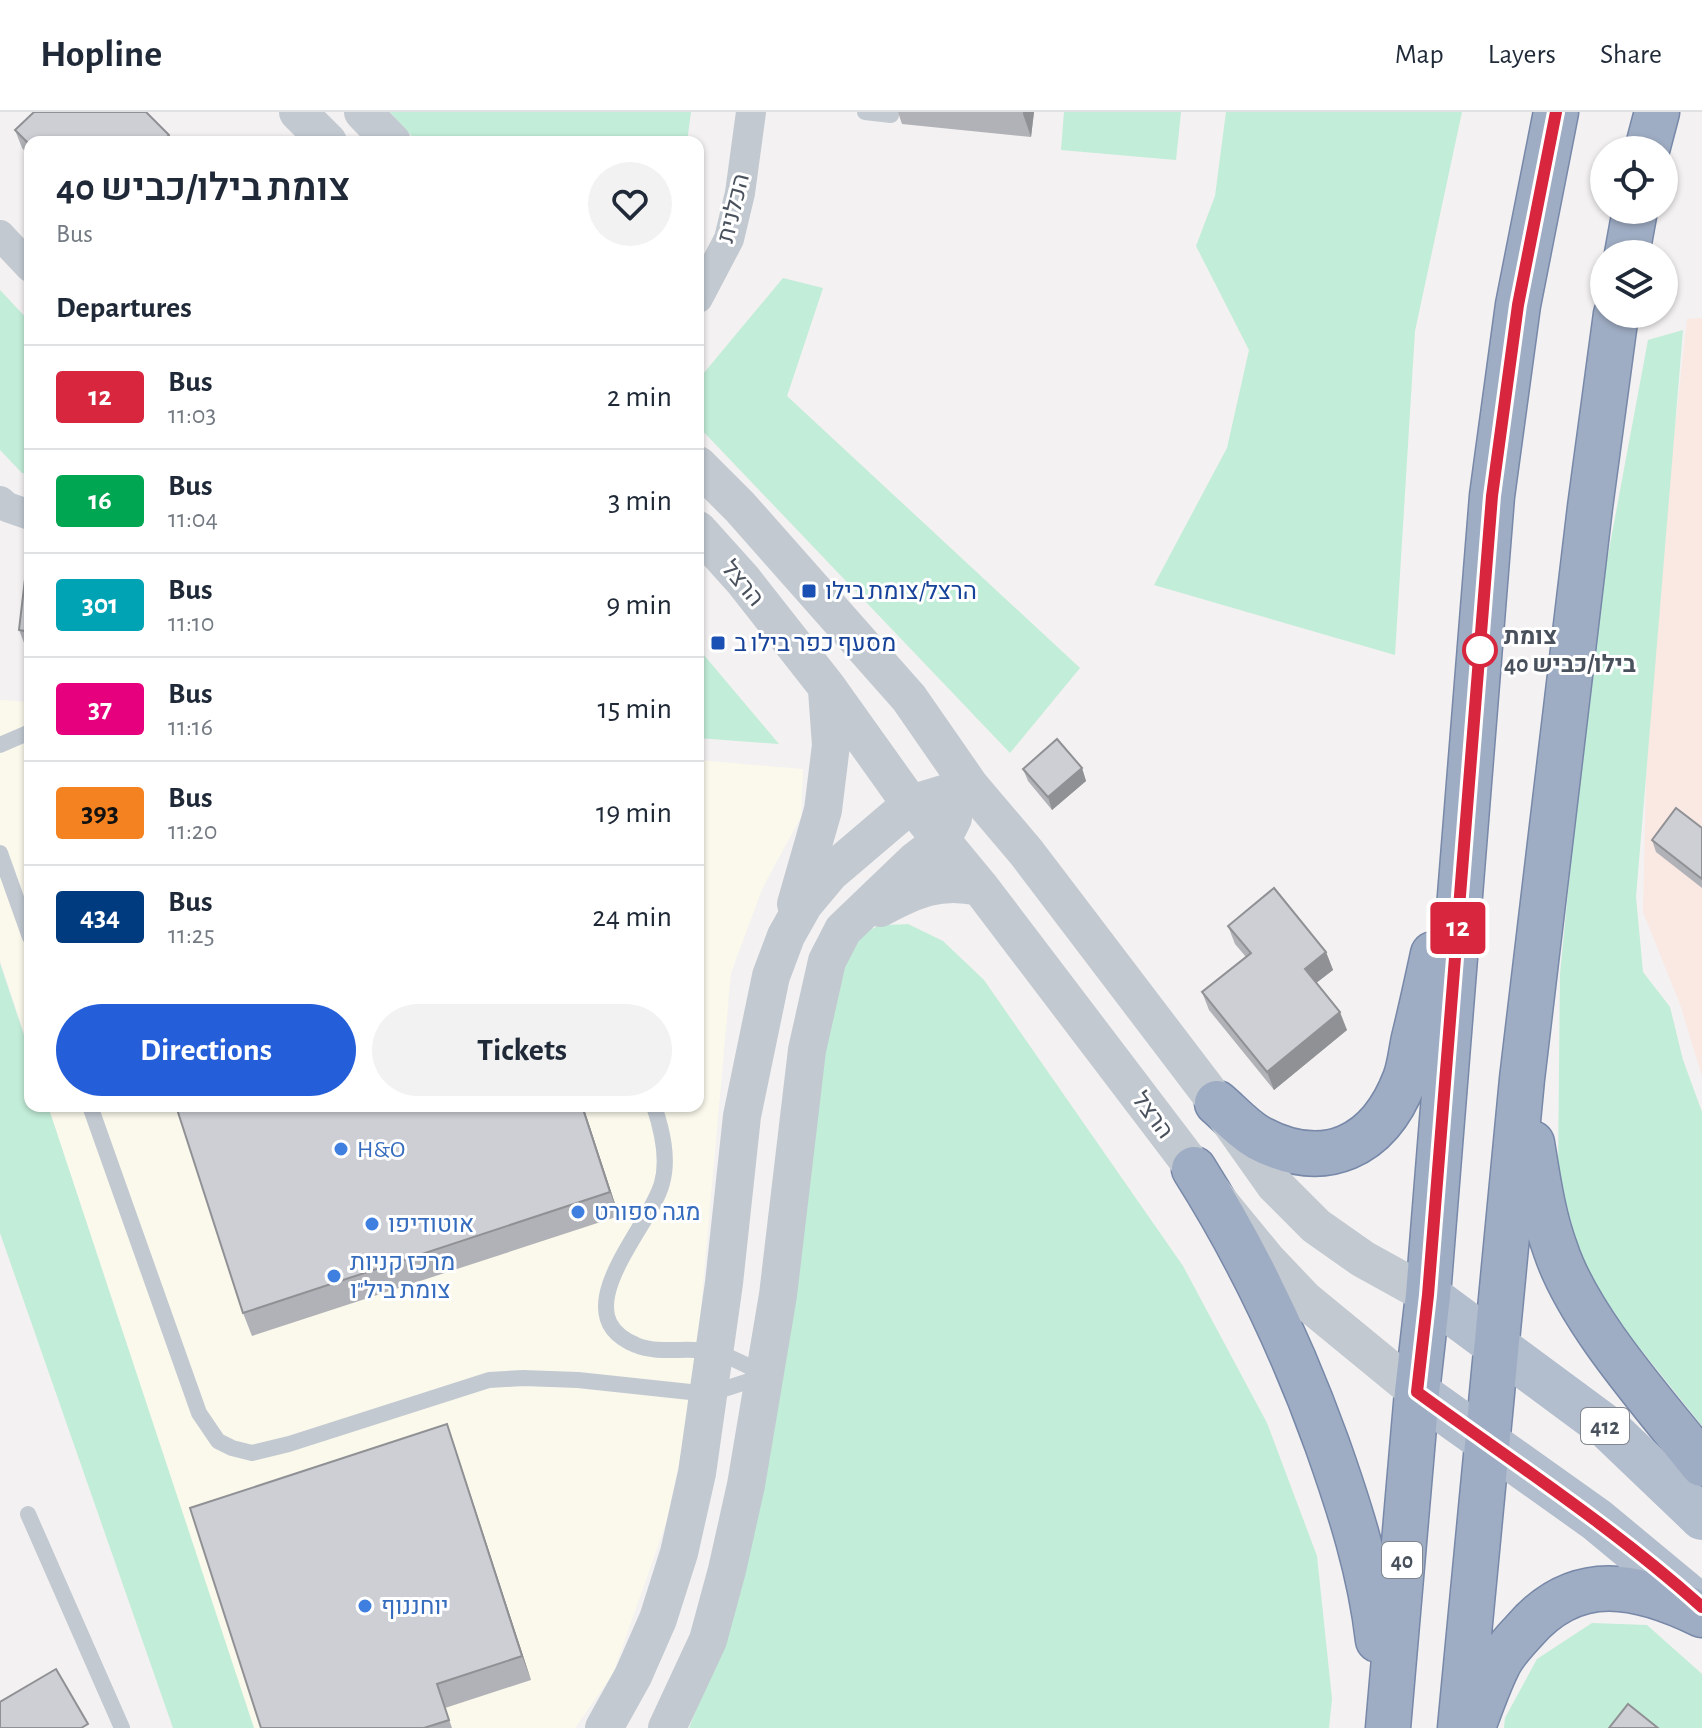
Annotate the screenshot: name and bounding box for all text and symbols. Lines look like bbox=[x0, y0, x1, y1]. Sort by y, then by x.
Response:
text: Hopline bbox=[40, 36, 162, 74]
text: Map bbox=[1395, 41, 1444, 69]
text: Layers bbox=[1488, 41, 1556, 69]
text: Share bbox=[1600, 41, 1662, 69]
map controls bbox=[1590, 136, 1678, 328]
button: locate bbox=[1590, 136, 1678, 224]
button: heart bbox=[588, 162, 672, 246]
text: צומת בילו/כביש 40 bbox=[56, 170, 350, 208]
street label: הכלנית bbox=[714, 171, 754, 245]
text: Bus bbox=[56, 221, 93, 247]
button: layers bbox=[1590, 240, 1678, 328]
text: Departures bbox=[56, 293, 192, 323]
text: Bus bbox=[168, 367, 213, 397]
text: 2 min bbox=[607, 382, 672, 412]
text: 12 bbox=[88, 383, 112, 411]
text: 11:03 bbox=[168, 402, 216, 428]
text: Bus bbox=[168, 471, 213, 501]
text: 3 min bbox=[608, 486, 672, 516]
text: 16 bbox=[88, 487, 112, 515]
text: 11:04 bbox=[168, 506, 218, 532]
street label: הרצל bbox=[717, 556, 768, 611]
text: Bus bbox=[168, 575, 213, 605]
place label: הרצל/צומת בילו bbox=[825, 580, 977, 604]
marker: הרצל/צומת בילו bbox=[800, 582, 818, 600]
text: 9 min bbox=[606, 590, 672, 620]
text: 301 bbox=[82, 591, 118, 619]
text: 11:10 bbox=[168, 610, 215, 636]
place label: צומת בילו/כביש 40 bbox=[1504, 625, 1636, 677]
place label: מסעף כפר בילו ב bbox=[734, 632, 896, 656]
marker: צומת בילו/כביש 40 bbox=[1463, 633, 1497, 667]
marker: מסעף כפר בילו ב bbox=[709, 634, 727, 652]
text: Bus bbox=[168, 679, 213, 709]
text: 15 min bbox=[597, 694, 672, 724]
text: 37 bbox=[88, 695, 112, 723]
text: 11:16 bbox=[168, 714, 213, 740]
text: Bus bbox=[168, 783, 213, 813]
text: 19 min bbox=[596, 798, 672, 828]
text: 393 bbox=[81, 799, 119, 827]
text: 11:20 bbox=[168, 818, 217, 844]
text: Bus bbox=[168, 887, 213, 917]
text: 24 min bbox=[592, 902, 672, 932]
line badge: 12 bbox=[1422, 902, 1494, 954]
text: 434 bbox=[80, 903, 120, 931]
text: 12 bbox=[1446, 914, 1470, 942]
text: 11:25 bbox=[168, 922, 215, 948]
button: Directions bbox=[56, 1004, 356, 1096]
button: Tickets bbox=[372, 1004, 672, 1096]
street label: הרצל bbox=[1127, 1088, 1177, 1143]
place label: H&O bbox=[357, 1138, 405, 1162]
marker: H&O bbox=[332, 1140, 350, 1158]
place label: מגה ספורט bbox=[594, 1201, 701, 1225]
marker: מגה ספורט bbox=[569, 1203, 587, 1221]
place label: אוטודיפו bbox=[388, 1213, 474, 1237]
marker: אוטודיפו bbox=[363, 1215, 381, 1233]
place label: מרכז קניות צומת ביל"ו bbox=[350, 1251, 455, 1303]
marker: מרכז קניות צומת ביל"ו bbox=[325, 1267, 343, 1285]
road number: 412 bbox=[1581, 1408, 1629, 1444]
road number: 40 bbox=[1382, 1542, 1422, 1578]
place label: יוחננוף bbox=[381, 1595, 449, 1619]
marker: יוחננוף bbox=[356, 1597, 374, 1615]

